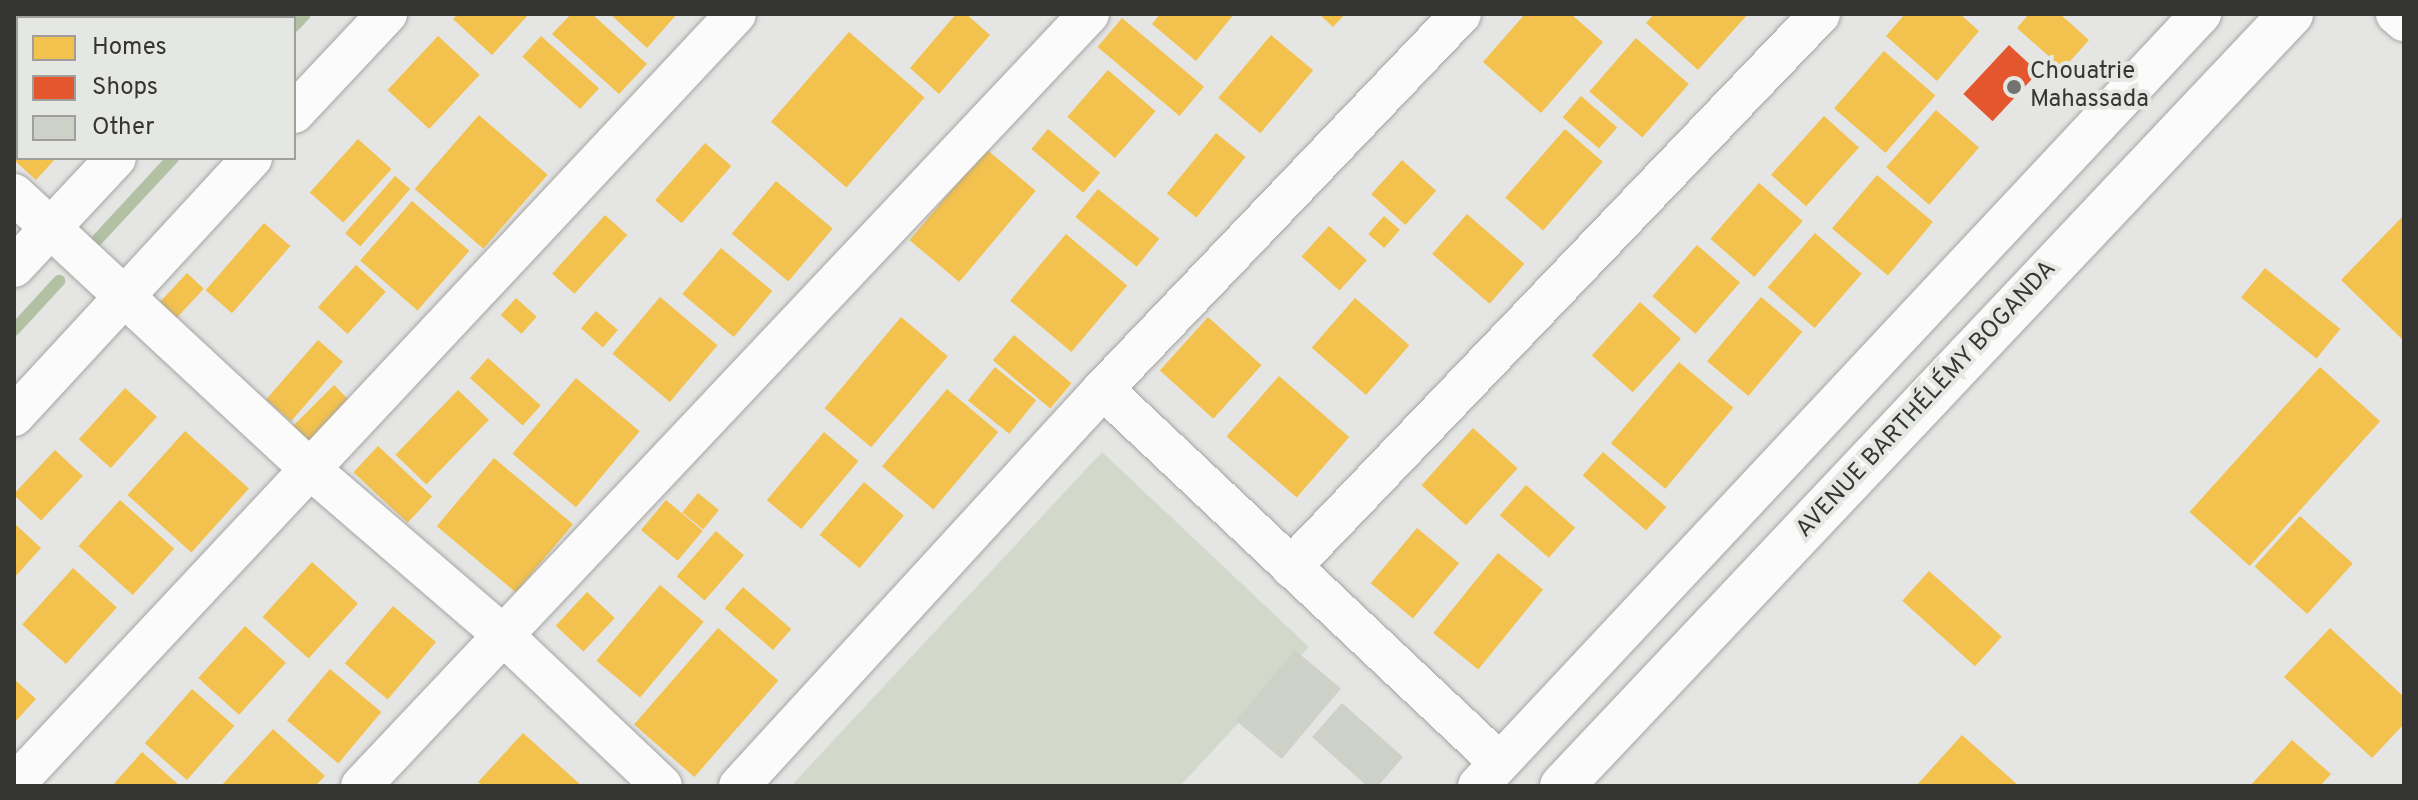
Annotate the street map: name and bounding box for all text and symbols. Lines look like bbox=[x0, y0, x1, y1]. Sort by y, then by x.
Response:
legend bbox=[16, 16, 296, 160]
text: Homes bbox=[92, 33, 167, 63]
place label: Chouatrie Mahassada bbox=[2030, 59, 2149, 115]
text: Shops bbox=[92, 73, 158, 103]
marker: Chouatrie Mahassada bbox=[2005, 78, 2023, 96]
text: Other bbox=[92, 113, 154, 143]
street label: AVENUE BARTHÉLÉMY BOGANDA bbox=[1791, 255, 2063, 545]

